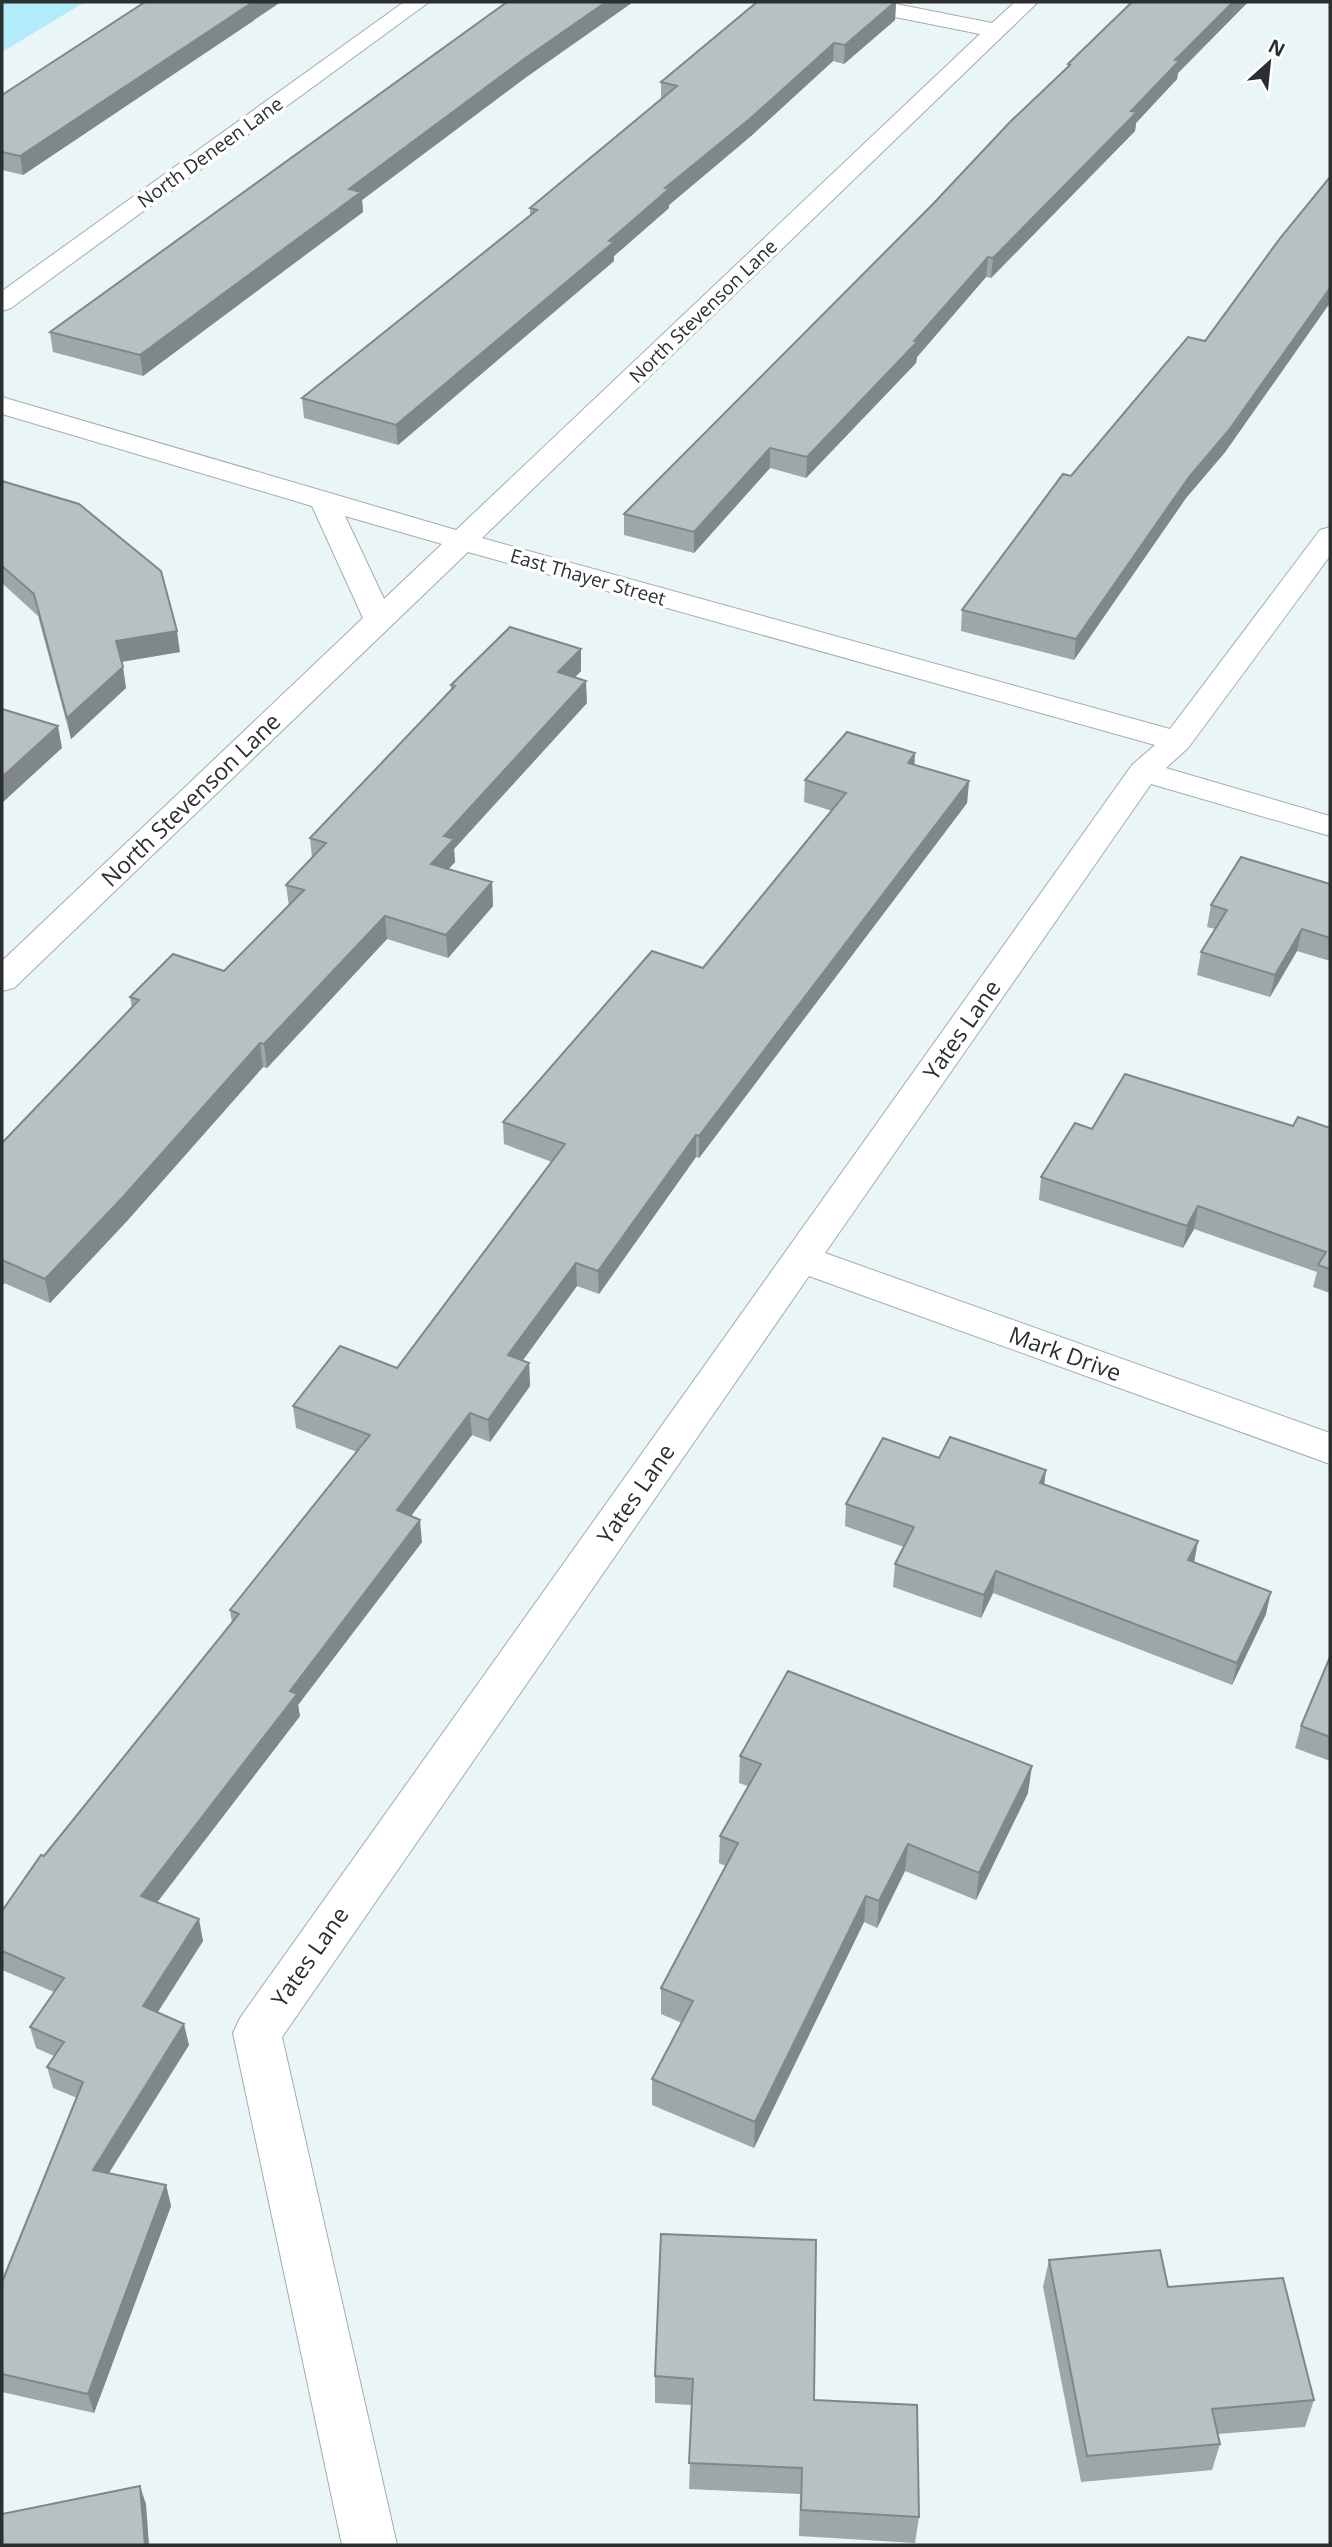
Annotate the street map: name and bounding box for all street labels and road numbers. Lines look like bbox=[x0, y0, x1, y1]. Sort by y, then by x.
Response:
street label: North Deneen Lane bbox=[132, 90, 288, 214]
street label: North Stevenson Lane bbox=[623, 233, 783, 389]
street label: East Thayer Street bbox=[507, 542, 669, 612]
street label: North Stevenson Lane bbox=[94, 705, 287, 893]
street label: Yates Lane bbox=[915, 973, 1007, 1086]
street label: Mark Drive bbox=[1005, 1318, 1126, 1388]
street label: Yates Lane bbox=[589, 1437, 681, 1550]
street label: Yates Lane bbox=[263, 1900, 355, 2013]

